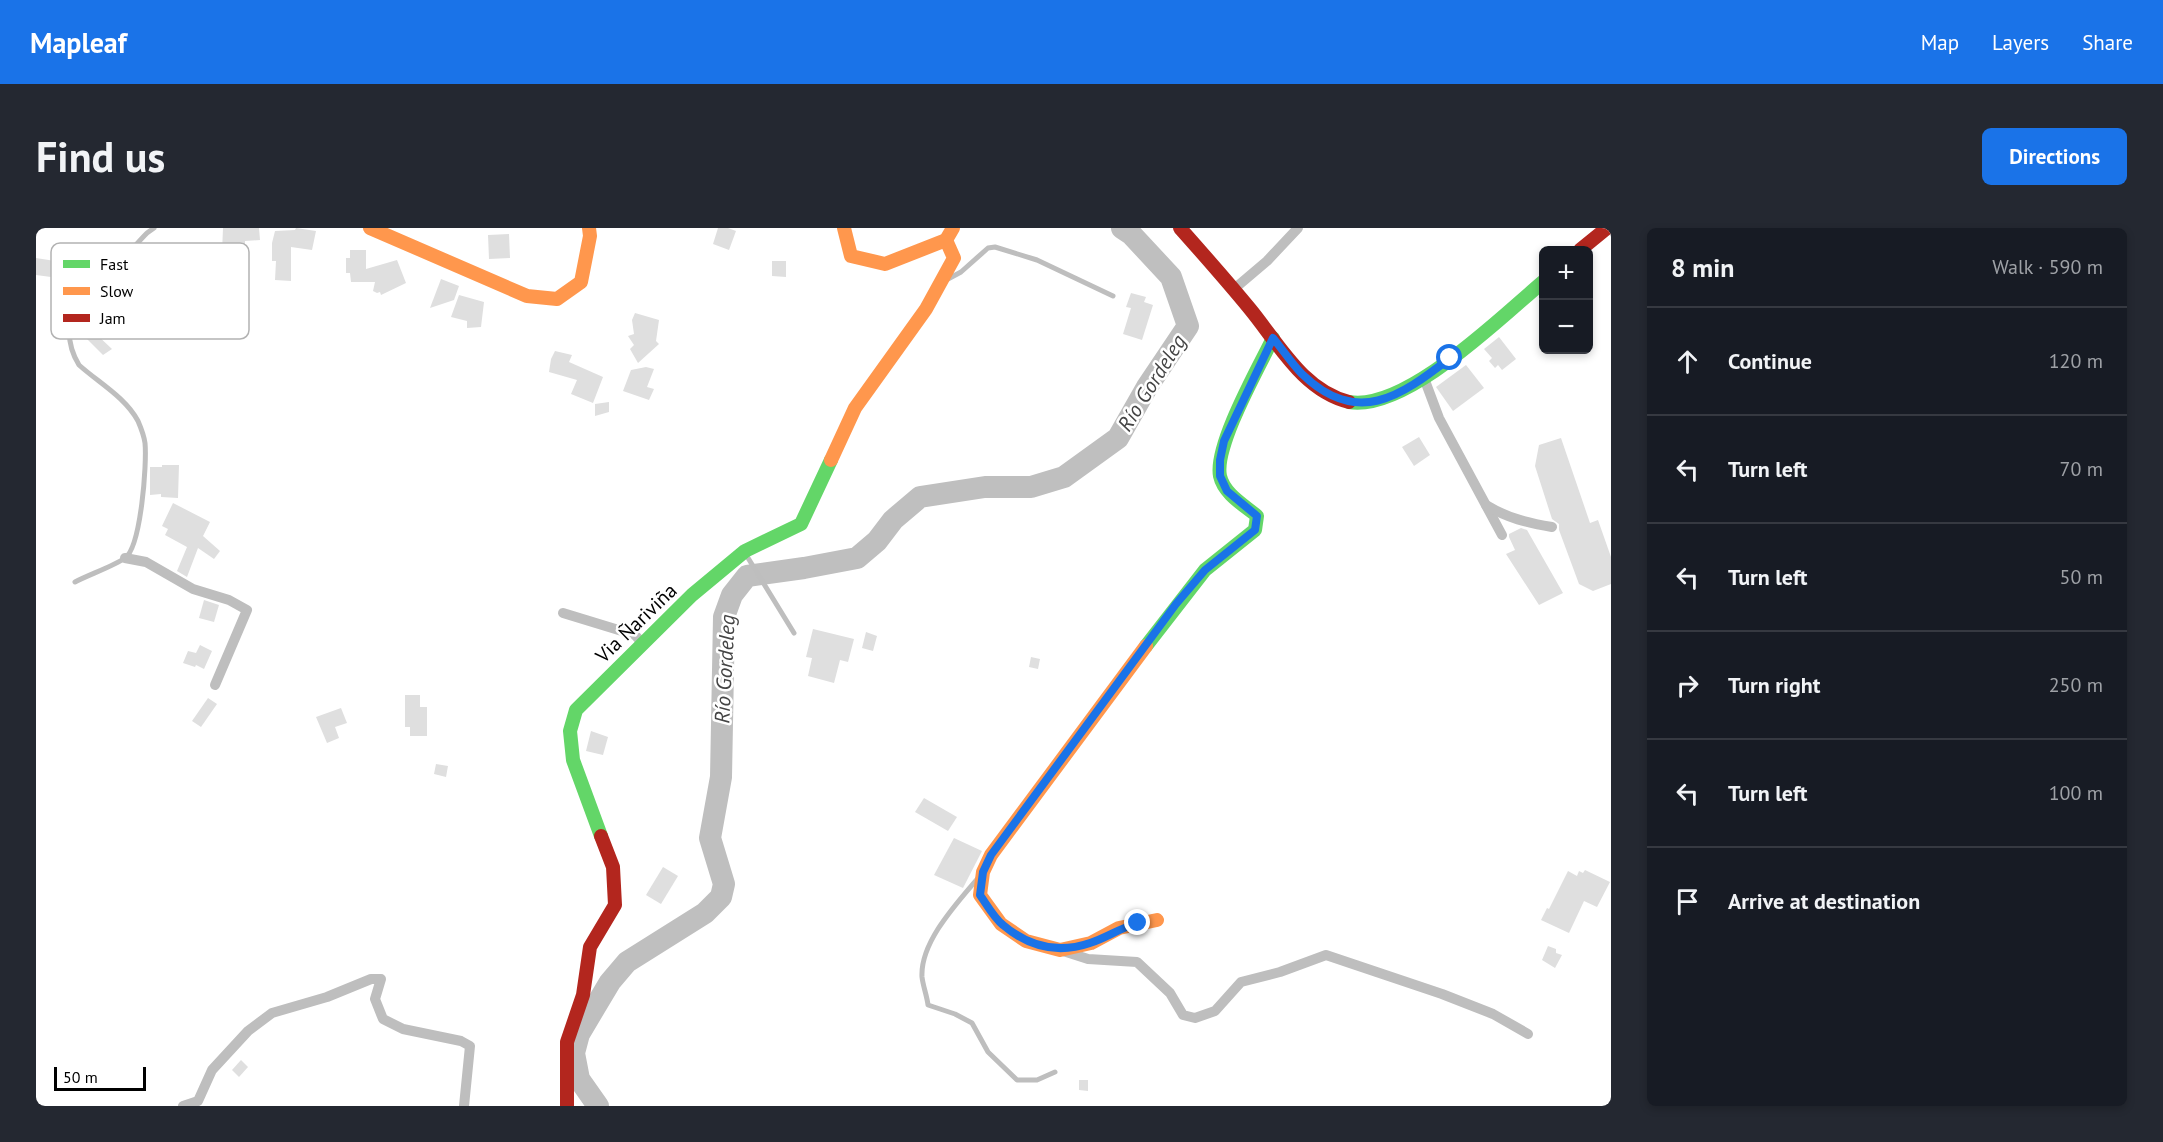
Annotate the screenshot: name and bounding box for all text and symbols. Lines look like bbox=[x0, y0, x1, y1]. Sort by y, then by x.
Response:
text: Mapleaf bbox=[30, 24, 127, 61]
text: Map bbox=[1921, 29, 1959, 56]
text: Layers bbox=[1992, 29, 2049, 56]
text: Share bbox=[2082, 29, 2133, 56]
button: Directions bbox=[1982, 128, 2127, 185]
text: Find us bbox=[36, 129, 165, 184]
legend bbox=[51, 243, 249, 339]
map controls bbox=[1539, 246, 1593, 354]
button: + bbox=[1539, 246, 1593, 300]
text: 8 min bbox=[1671, 251, 1734, 284]
text: Fast bbox=[100, 254, 129, 274]
text: Walk · 590 m bbox=[1992, 254, 2103, 280]
text: Slow bbox=[100, 281, 134, 301]
button: − bbox=[1539, 300, 1593, 354]
text: Jam bbox=[99, 308, 126, 328]
water label: Río Gordeleg bbox=[1111, 329, 1192, 436]
route start bbox=[1436, 344, 1462, 370]
icon: ahead bbox=[1671, 345, 1704, 378]
text: Continue bbox=[1728, 347, 1812, 375]
text: 120 m bbox=[2049, 348, 2103, 374]
icon: left bbox=[1671, 453, 1704, 486]
text: Turn left bbox=[1728, 455, 1808, 483]
text: 70 m bbox=[2060, 456, 2103, 482]
icon: left bbox=[1671, 561, 1704, 594]
text: Turn left bbox=[1728, 563, 1808, 591]
text: 50 m bbox=[2060, 564, 2103, 590]
street label: Via Ñariviña bbox=[589, 578, 682, 669]
water label: Río Gordeleg bbox=[708, 613, 741, 724]
icon: right bbox=[1671, 669, 1704, 702]
text: Turn right bbox=[1728, 671, 1820, 699]
text: 250 m bbox=[2049, 672, 2103, 698]
icon: left bbox=[1671, 777, 1704, 810]
text: Turn left bbox=[1728, 779, 1808, 807]
text: 100 m bbox=[2049, 780, 2103, 806]
icon: arrive bbox=[1671, 885, 1704, 918]
text: Arrive at destination bbox=[1728, 887, 1920, 915]
route end bbox=[1124, 909, 1150, 935]
scale bar bbox=[54, 1064, 146, 1092]
text: 50 m bbox=[63, 1067, 98, 1087]

